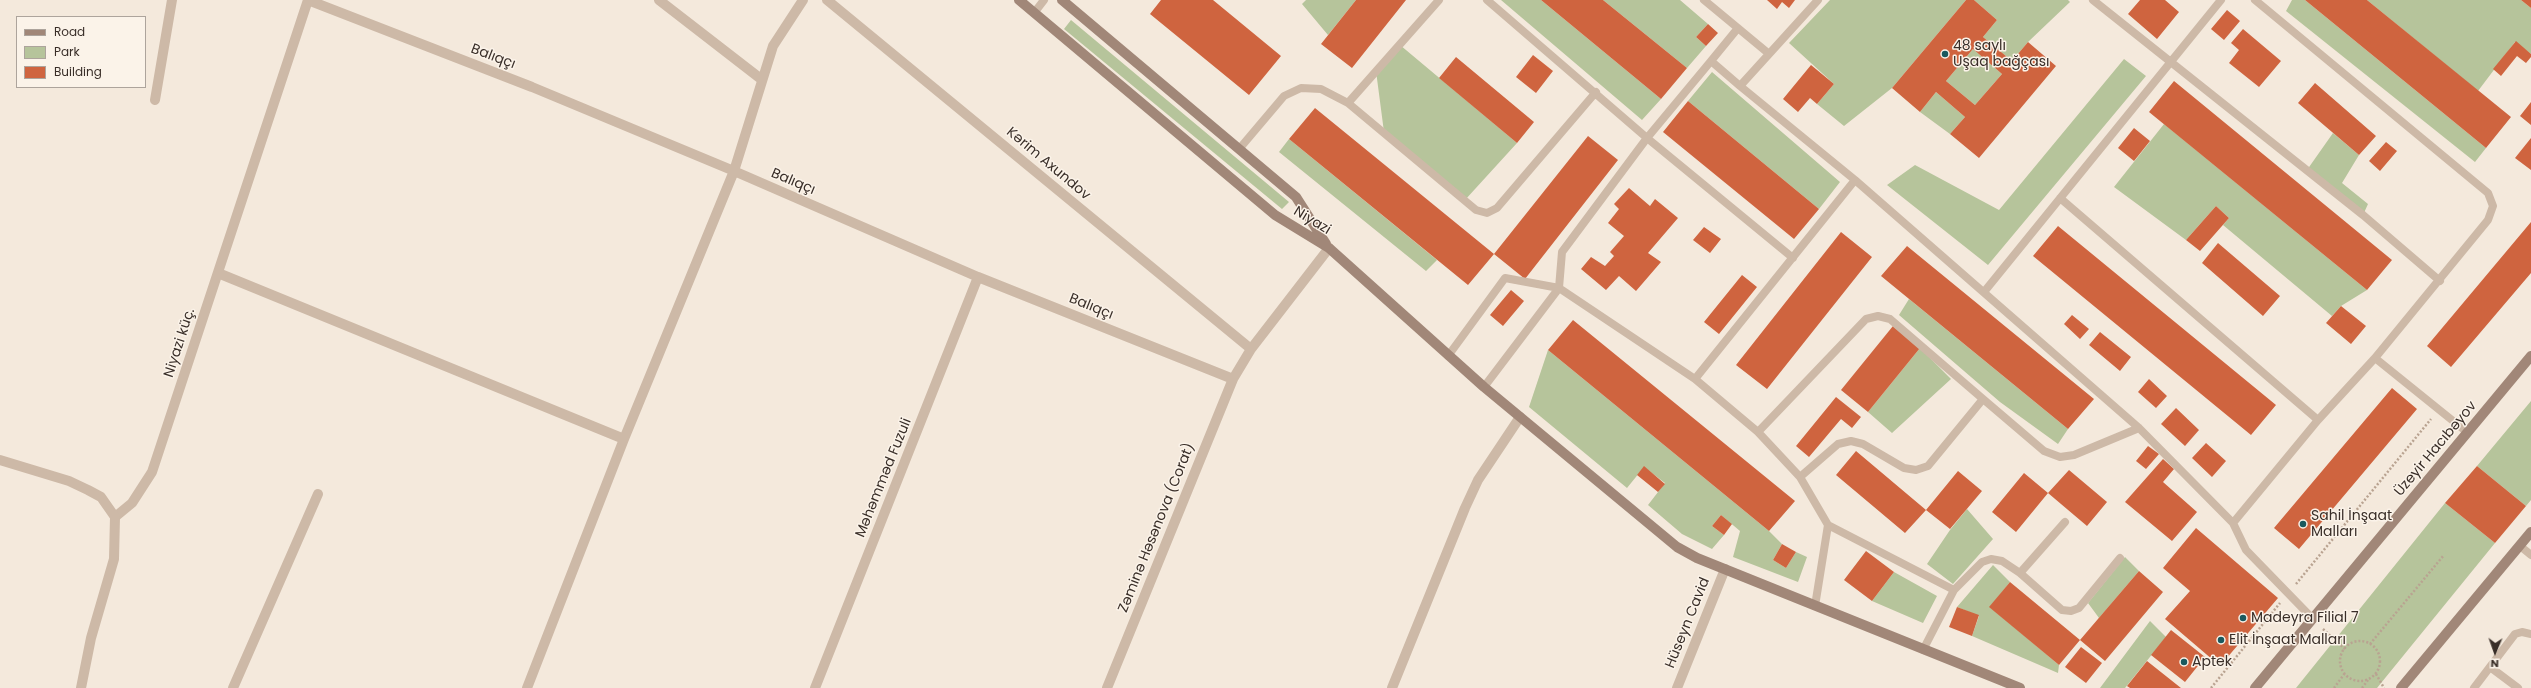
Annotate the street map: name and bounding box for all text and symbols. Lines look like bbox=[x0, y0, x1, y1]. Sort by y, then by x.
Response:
legend bbox=[16, 16, 146, 88]
text: Road bbox=[54, 23, 85, 40]
place label: 48 saylı Uşaq bağçası bbox=[1953, 38, 2050, 70]
street label: Balıqçı bbox=[468, 41, 518, 73]
text: Park bbox=[54, 43, 80, 60]
marker: 48 saylı Uşaq bağçası bbox=[1940, 49, 1950, 59]
text: Building bbox=[54, 63, 102, 80]
street label: Kərim Axundov bbox=[1003, 124, 1093, 204]
street label: Balıqçı bbox=[768, 165, 818, 199]
street label: Niyazi bbox=[1290, 203, 1334, 239]
street label: Balıqçı bbox=[1066, 291, 1116, 323]
street label: Niyazi küç. bbox=[161, 306, 199, 380]
street label: Üzeyir Hacıbəyov bbox=[2391, 398, 2481, 500]
street label: Məhəmməd Fuzuli bbox=[852, 416, 916, 540]
street label: Zəminə Həsənova (Corat) bbox=[1115, 441, 1199, 615]
place label: Sahil İnşaat Malları bbox=[2311, 508, 2392, 540]
marker: Sahil İnşaat Malları bbox=[2298, 519, 2308, 529]
street label: Hüseyn Cavid bbox=[1662, 575, 1714, 671]
place label: Madeyra Filial 7 bbox=[2251, 610, 2359, 626]
marker: Madeyra Filial 7 bbox=[2238, 613, 2248, 623]
place label: Elit İnşaat Malları bbox=[2229, 632, 2346, 648]
north arrow bbox=[2475, 632, 2515, 672]
marker: Elit İnşaat Malları bbox=[2216, 635, 2226, 645]
place label: Aptek bbox=[2192, 654, 2232, 670]
text: N bbox=[2490, 656, 2499, 672]
marker: Aptek bbox=[2179, 657, 2189, 667]

